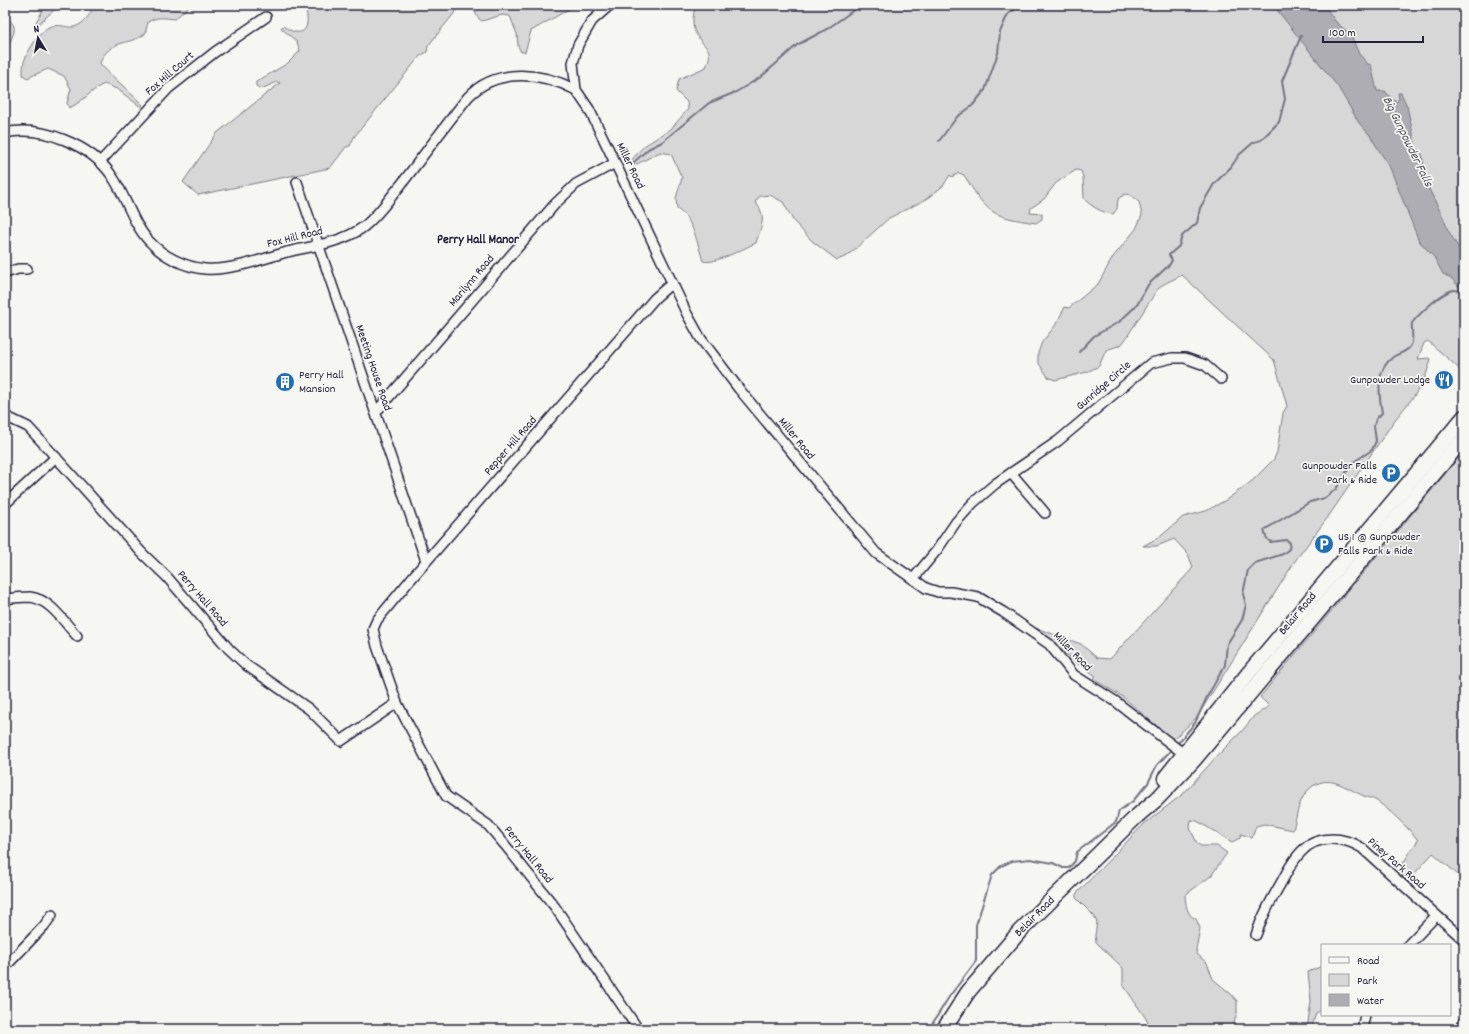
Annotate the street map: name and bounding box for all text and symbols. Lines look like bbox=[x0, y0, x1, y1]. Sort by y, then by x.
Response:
north arrow bbox=[18, 18, 58, 58]
scale bar bbox=[1323, 18, 1423, 44]
text: N bbox=[33, 22, 41, 38]
text: 100 m bbox=[1329, 25, 1356, 42]
street label: Fox Hill Court bbox=[142, 48, 199, 100]
water label: Big Gunpowder Falls bbox=[1377, 93, 1437, 191]
street label: Miller Road bbox=[611, 140, 649, 192]
street label: Fox Hill Road bbox=[265, 223, 325, 253]
district label: Perry Hall Manor bbox=[437, 231, 520, 250]
street label: Marilynn Road bbox=[445, 251, 499, 311]
street label: Meeting House Road bbox=[350, 323, 396, 413]
street label: Gunridge Circle bbox=[1073, 357, 1135, 415]
place label: Perry Hall Mansion bbox=[299, 367, 344, 398]
restaurant icon: Gunpowder Lodge bbox=[1433, 369, 1455, 391]
building icon: Perry Hall Mansion bbox=[274, 371, 296, 393]
place label: Gunpowder Lodge bbox=[1350, 372, 1430, 389]
street label: Pepper Hill Road bbox=[480, 413, 542, 479]
street label: Miller Road bbox=[774, 414, 818, 464]
place label: Gunpowder Falls Park & Ride bbox=[1302, 458, 1377, 489]
parking icon: Gunpowder Falls Park & Ride bbox=[1380, 462, 1402, 484]
place label: US 1 @ Gunpowder Falls Park & Ride bbox=[1338, 529, 1421, 560]
parking icon: US 1 @ Gunpowder Falls Park & Ride bbox=[1313, 533, 1335, 555]
street label: Perry Hall Road bbox=[173, 567, 231, 631]
street label: Belair Road bbox=[1275, 589, 1321, 639]
street label: Miller Road bbox=[1049, 628, 1095, 676]
street label: Perry Hall Road bbox=[499, 822, 557, 888]
street label: Piney Park Road bbox=[1363, 834, 1429, 894]
street label: Belair Road bbox=[1011, 893, 1059, 941]
legend bbox=[1321, 944, 1451, 1016]
text: Road bbox=[1357, 953, 1379, 970]
text: Park bbox=[1357, 973, 1378, 990]
text: Water bbox=[1357, 993, 1384, 1010]

